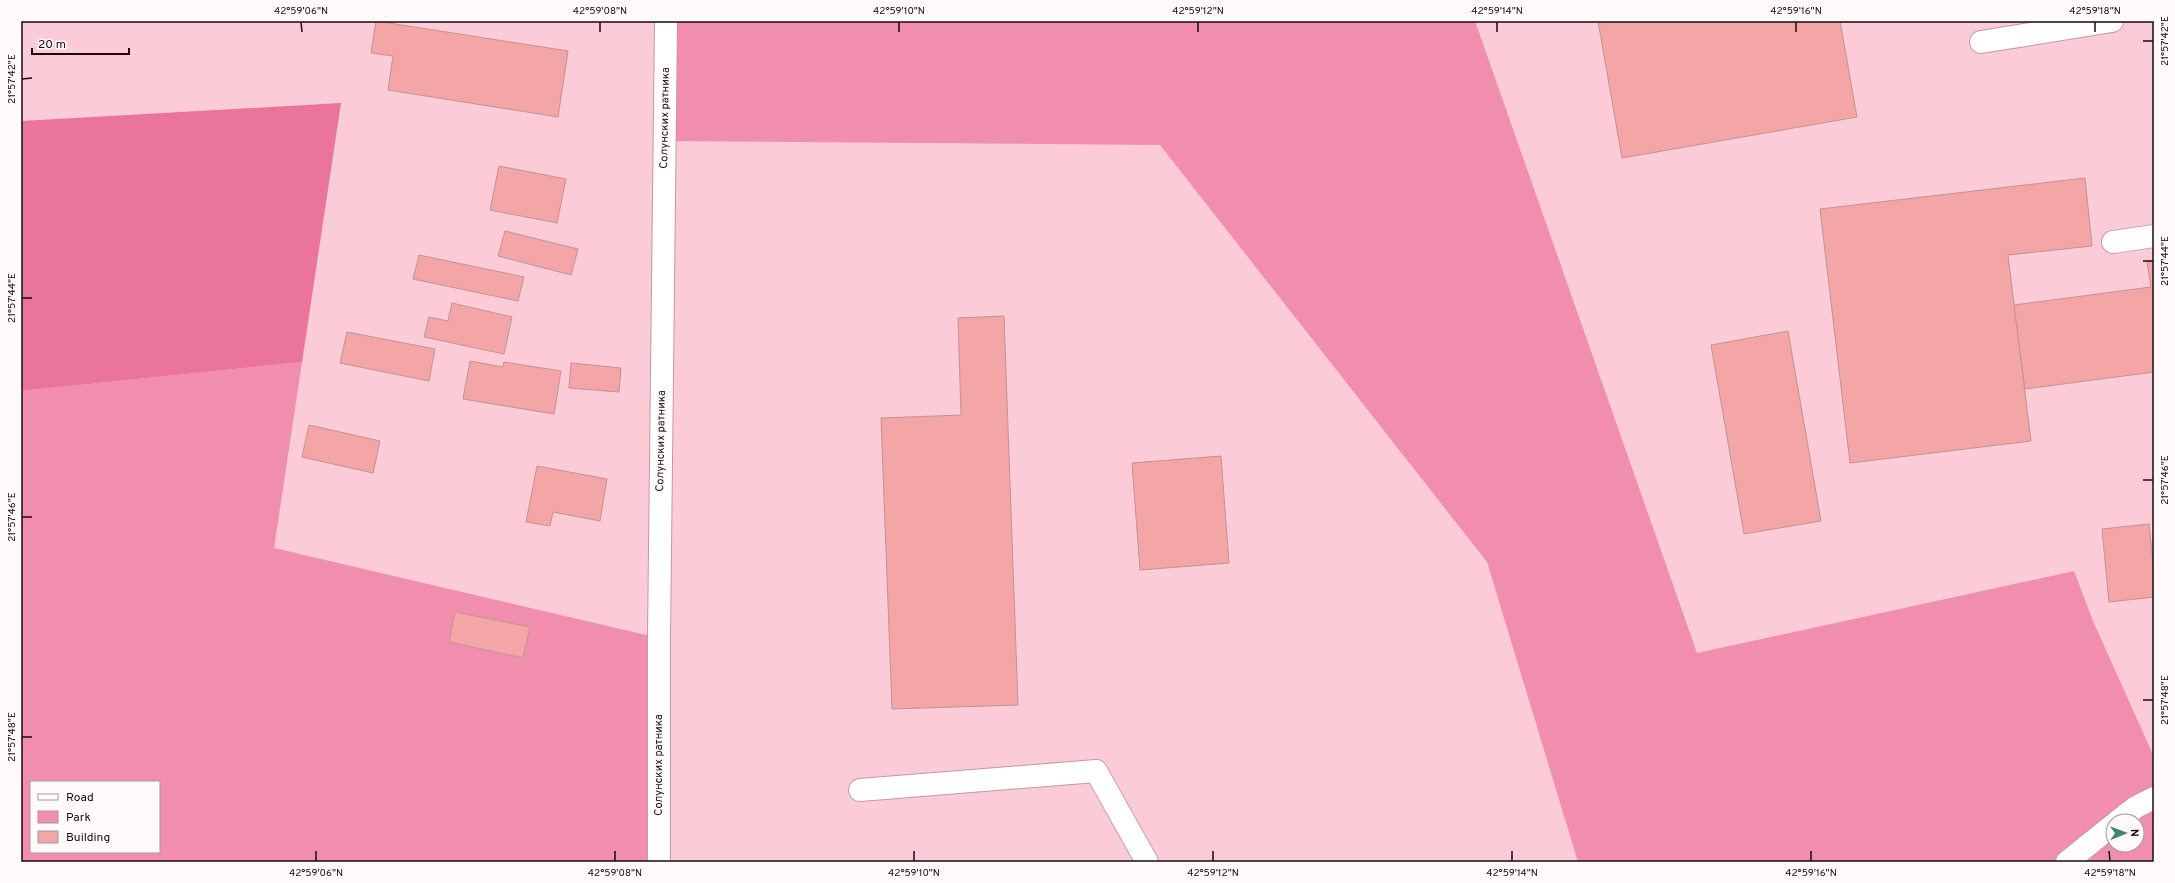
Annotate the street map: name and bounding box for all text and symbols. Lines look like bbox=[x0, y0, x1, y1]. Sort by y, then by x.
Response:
text: 42°59'06"N bbox=[274, 5, 328, 18]
text: 42°59'08"N bbox=[573, 5, 627, 18]
text: 42°59'10"N bbox=[873, 5, 925, 18]
text: 42°59'12"N bbox=[1172, 5, 1224, 18]
text: 42°59'14"N bbox=[1471, 5, 1523, 18]
text: 42°59'16"N bbox=[1770, 5, 1822, 18]
text: 42°59'18"N bbox=[2069, 5, 2121, 18]
text: 21°57'42"E bbox=[2159, 16, 2172, 66]
scale bar bbox=[32, 30, 129, 56]
text: 20 m bbox=[38, 37, 66, 53]
text: 21°57'42"E bbox=[6, 54, 19, 104]
street label: Солунских ратника bbox=[657, 67, 673, 169]
text: 21°57'44"E bbox=[2159, 236, 2172, 286]
text: 21°57'44"E bbox=[6, 273, 19, 323]
street label: Солунских ратника bbox=[653, 390, 669, 492]
text: 21°57'46"E bbox=[2159, 455, 2172, 505]
text: 21°57'46"E bbox=[6, 492, 19, 542]
text: 21°57'48"E bbox=[2159, 675, 2172, 725]
text: 21°57'48"E bbox=[6, 712, 19, 762]
street label: Солунских ратника bbox=[652, 714, 666, 816]
legend bbox=[30, 781, 160, 853]
text: Road bbox=[66, 790, 94, 806]
text: Park bbox=[66, 810, 91, 826]
north arrow bbox=[2105, 813, 2145, 853]
text: N bbox=[2127, 829, 2141, 837]
text: Building bbox=[66, 830, 110, 846]
text: 42°59'06"N bbox=[289, 867, 343, 880]
text: 42°59'08"N bbox=[588, 867, 642, 880]
text: 42°59'10"N bbox=[888, 867, 940, 880]
text: 42°59'12"N bbox=[1187, 867, 1239, 880]
text: 42°59'14"N bbox=[1486, 867, 1538, 880]
text: 42°59'16"N bbox=[1785, 867, 1837, 880]
text: 42°59'18"N bbox=[2084, 867, 2136, 880]

